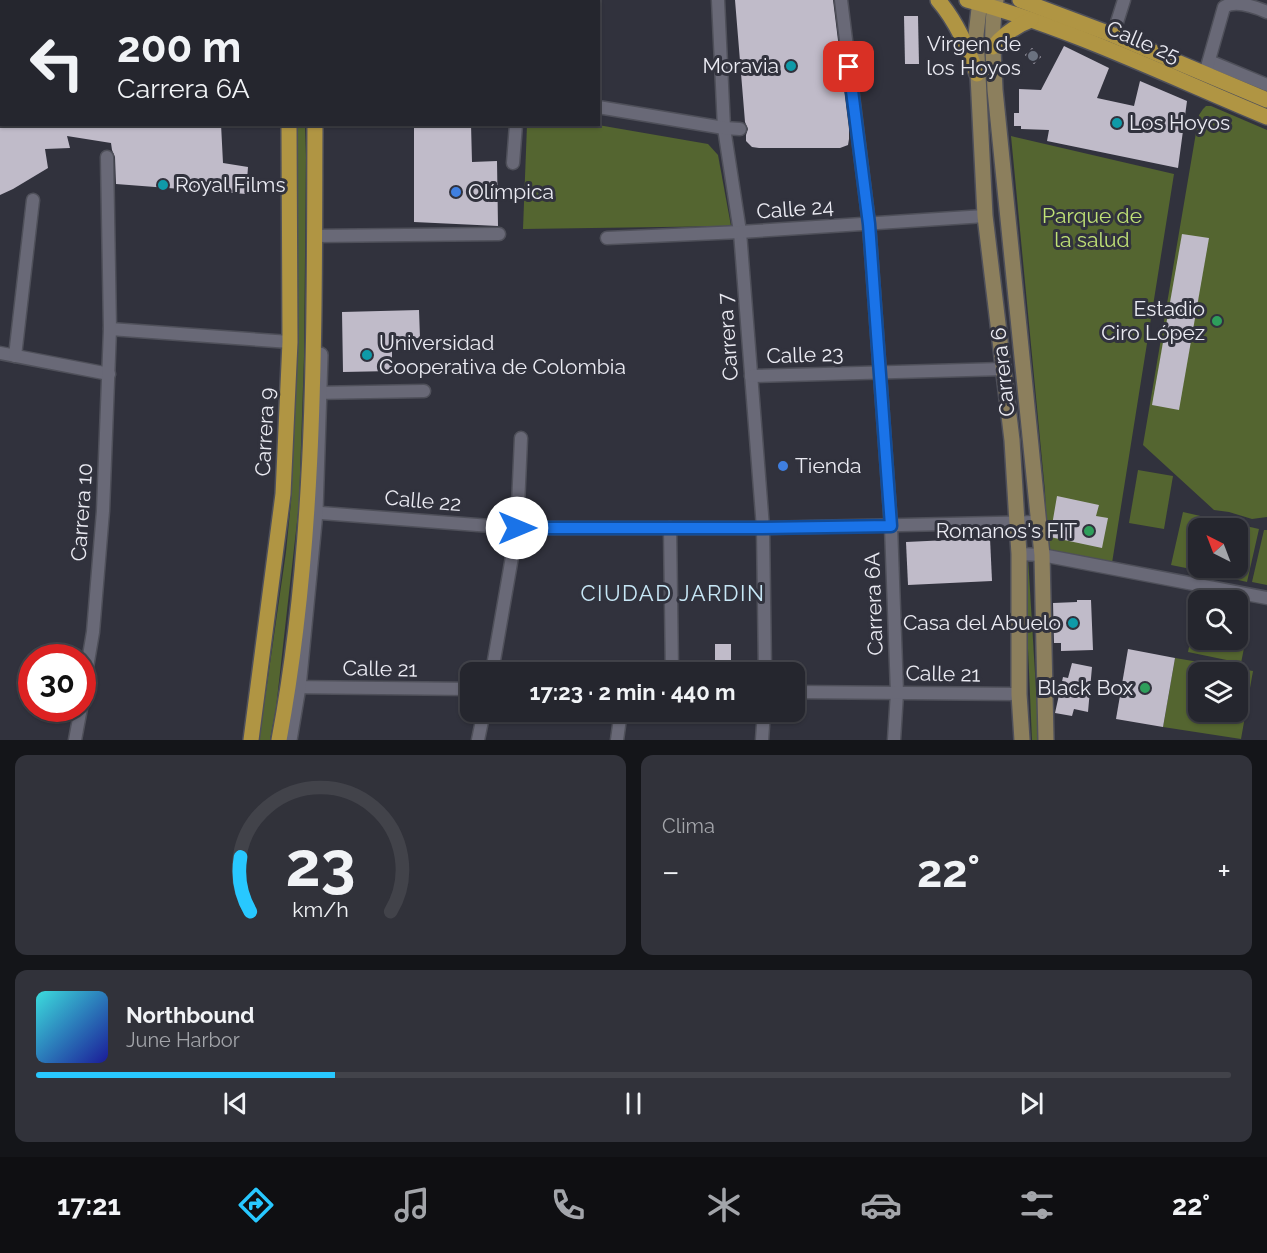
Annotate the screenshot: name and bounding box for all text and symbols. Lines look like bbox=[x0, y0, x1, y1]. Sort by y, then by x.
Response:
street label: Calle 25 bbox=[1103, 15, 1184, 68]
text: 200 m bbox=[117, 23, 241, 72]
icon: left bbox=[18, 24, 96, 102]
place label: Virgen de los Hoyos bbox=[926, 31, 1021, 80]
pin bbox=[823, 41, 874, 92]
marker: Virgen de los Hoyos bbox=[1026, 49, 1040, 63]
icon: arrive bbox=[832, 50, 865, 83]
place label: Moravia bbox=[703, 53, 779, 78]
marker: Moravia bbox=[784, 59, 798, 73]
text: Carrera 6A bbox=[117, 73, 250, 104]
place label: Los Hoyos bbox=[1129, 110, 1230, 135]
marker: Los Hoyos bbox=[1110, 116, 1124, 130]
place label: Royal Films bbox=[175, 172, 286, 197]
marker: Royal Films bbox=[156, 178, 170, 192]
place label: Olímpica bbox=[468, 179, 554, 204]
marker: Olímpica bbox=[449, 185, 463, 199]
street label: Calle 24 bbox=[755, 193, 834, 224]
park label: Parque de la salud bbox=[1042, 203, 1142, 252]
street label: Carrera 7 bbox=[712, 292, 743, 382]
place label: Estadio Ciro López bbox=[1101, 296, 1205, 345]
marker: Estadio Ciro López bbox=[1210, 314, 1224, 328]
street label: Carrera 6 bbox=[985, 326, 1020, 418]
place label: Universidad Cooperativa de Colombia bbox=[379, 330, 626, 379]
street label: Calle 23 bbox=[766, 341, 844, 368]
marker: Universidad Cooperativa de Colombia bbox=[360, 348, 374, 362]
street label: Carrera 9 bbox=[250, 387, 279, 477]
place label: Tienda bbox=[795, 453, 861, 478]
marker: Tienda bbox=[776, 459, 790, 473]
street label: Carrera 10 bbox=[66, 462, 97, 562]
street label: Calle 22 bbox=[384, 485, 462, 516]
position arrow bbox=[485, 496, 549, 560]
place label: Romanos's FIT bbox=[936, 518, 1077, 543]
north arrow bbox=[1188, 518, 1248, 578]
map controls bbox=[1188, 518, 1248, 722]
marker: Romanos's FIT bbox=[1082, 524, 1096, 538]
street label: Carrera 6A bbox=[859, 552, 888, 656]
district label: CIUDAD JARDIN bbox=[580, 580, 766, 606]
button: search bbox=[1188, 590, 1248, 650]
place label: Casa del Abuelo bbox=[903, 610, 1061, 635]
marker: Casa del Abuelo bbox=[1066, 616, 1080, 630]
speed limit sign: 30 bbox=[18, 644, 96, 722]
street label: Calle 21 bbox=[342, 655, 418, 682]
street label: Calle 21 bbox=[905, 660, 981, 687]
button: layers bbox=[1188, 662, 1248, 722]
place label: Black Box bbox=[1037, 675, 1133, 700]
text: 17:23 · 2 min · 440 m bbox=[530, 679, 735, 705]
marker: Black Box bbox=[1138, 681, 1152, 695]
text: Clima bbox=[662, 814, 715, 838]
text: 23 bbox=[285, 827, 356, 901]
text: 22° bbox=[917, 845, 980, 898]
text: − bbox=[662, 852, 680, 891]
text: + bbox=[1217, 852, 1231, 891]
text: km/h bbox=[292, 897, 349, 922]
text: Northbound bbox=[126, 1002, 255, 1028]
text: June Harbor bbox=[126, 1028, 240, 1052]
icon: previous bbox=[219, 1087, 252, 1120]
icon: pause bbox=[617, 1087, 650, 1120]
icon: next bbox=[1015, 1087, 1048, 1120]
icon: directions bbox=[235, 1184, 277, 1226]
icon: music bbox=[391, 1184, 433, 1226]
icon: phone bbox=[547, 1184, 589, 1226]
icon: climate bbox=[703, 1184, 745, 1226]
icon: car bbox=[860, 1184, 902, 1226]
icon: filters bbox=[1016, 1184, 1058, 1226]
text: 17:21 bbox=[57, 1190, 121, 1221]
text: 22° bbox=[1172, 1190, 1210, 1221]

